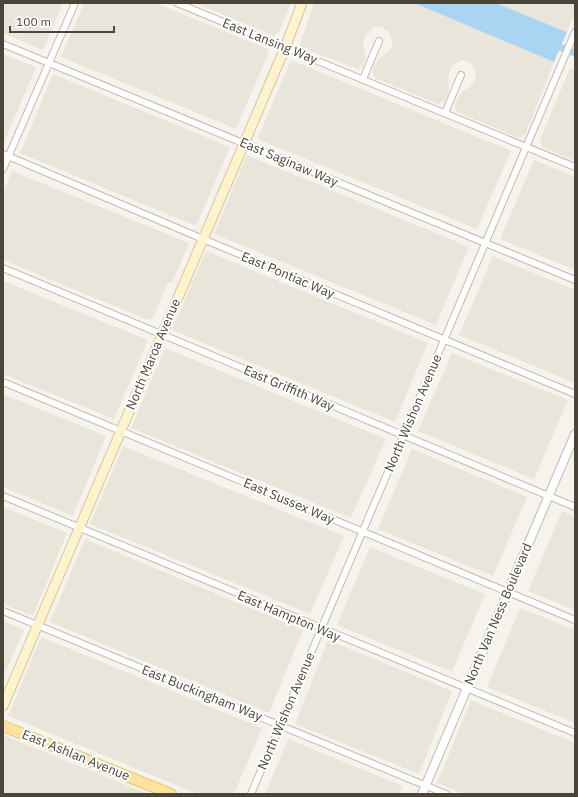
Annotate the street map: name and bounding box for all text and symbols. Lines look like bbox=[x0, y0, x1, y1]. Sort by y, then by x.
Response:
scale bar bbox=[10, 8, 114, 34]
text: 100 m bbox=[16, 14, 51, 29]
street label: East Lansing Way bbox=[220, 14, 320, 68]
street label: East Saginaw Way bbox=[237, 134, 341, 191]
street label: East Pontiac Way bbox=[239, 248, 338, 303]
street label: North Maroa Avenue bbox=[122, 296, 184, 412]
street label: North Wishon Avenue bbox=[381, 352, 445, 474]
street label: East Griffith Way bbox=[241, 361, 337, 415]
street label: East Sussex Way bbox=[241, 474, 338, 528]
street label: North Van Ness Boulevard bbox=[460, 541, 536, 687]
street label: East Hampton Way bbox=[235, 587, 344, 646]
street label: North Wishon Avenue bbox=[254, 650, 318, 772]
street label: East Buckingham Way bbox=[139, 661, 265, 725]
street label: East Ashlan Avenue bbox=[20, 726, 132, 784]

